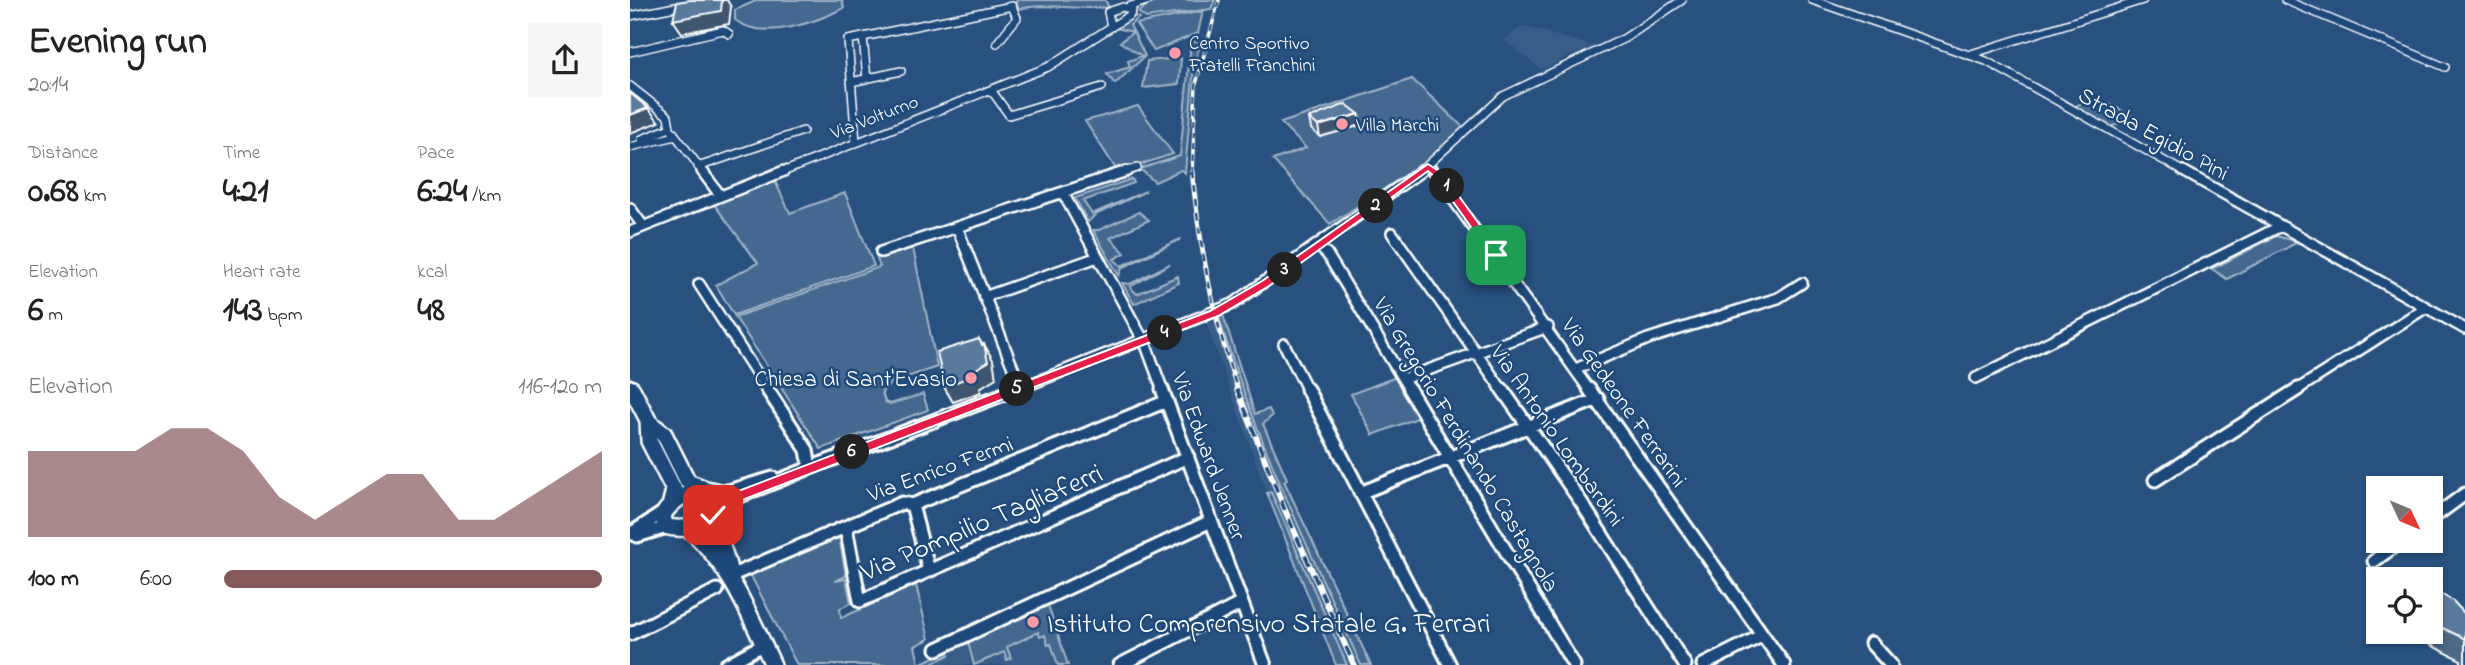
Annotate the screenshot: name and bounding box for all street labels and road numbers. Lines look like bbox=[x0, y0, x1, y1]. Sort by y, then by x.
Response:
street label: Strada Egidio Pini bbox=[2071, 80, 2234, 191]
street label: Via Volturno bbox=[826, 89, 923, 148]
street label: Via Gregorio Ferdinando Castagnola bbox=[1362, 291, 1566, 599]
street label: Via Gedeone Ferrarini bbox=[1551, 311, 1694, 495]
street label: Via Antonio Lombardini bbox=[1480, 338, 1631, 534]
street label: Via Edward Jenner bbox=[1162, 368, 1254, 546]
street label: Via Enrico Fermi bbox=[862, 429, 1018, 512]
street label: Via Pompilio Tagliaferri bbox=[854, 455, 1110, 594]

